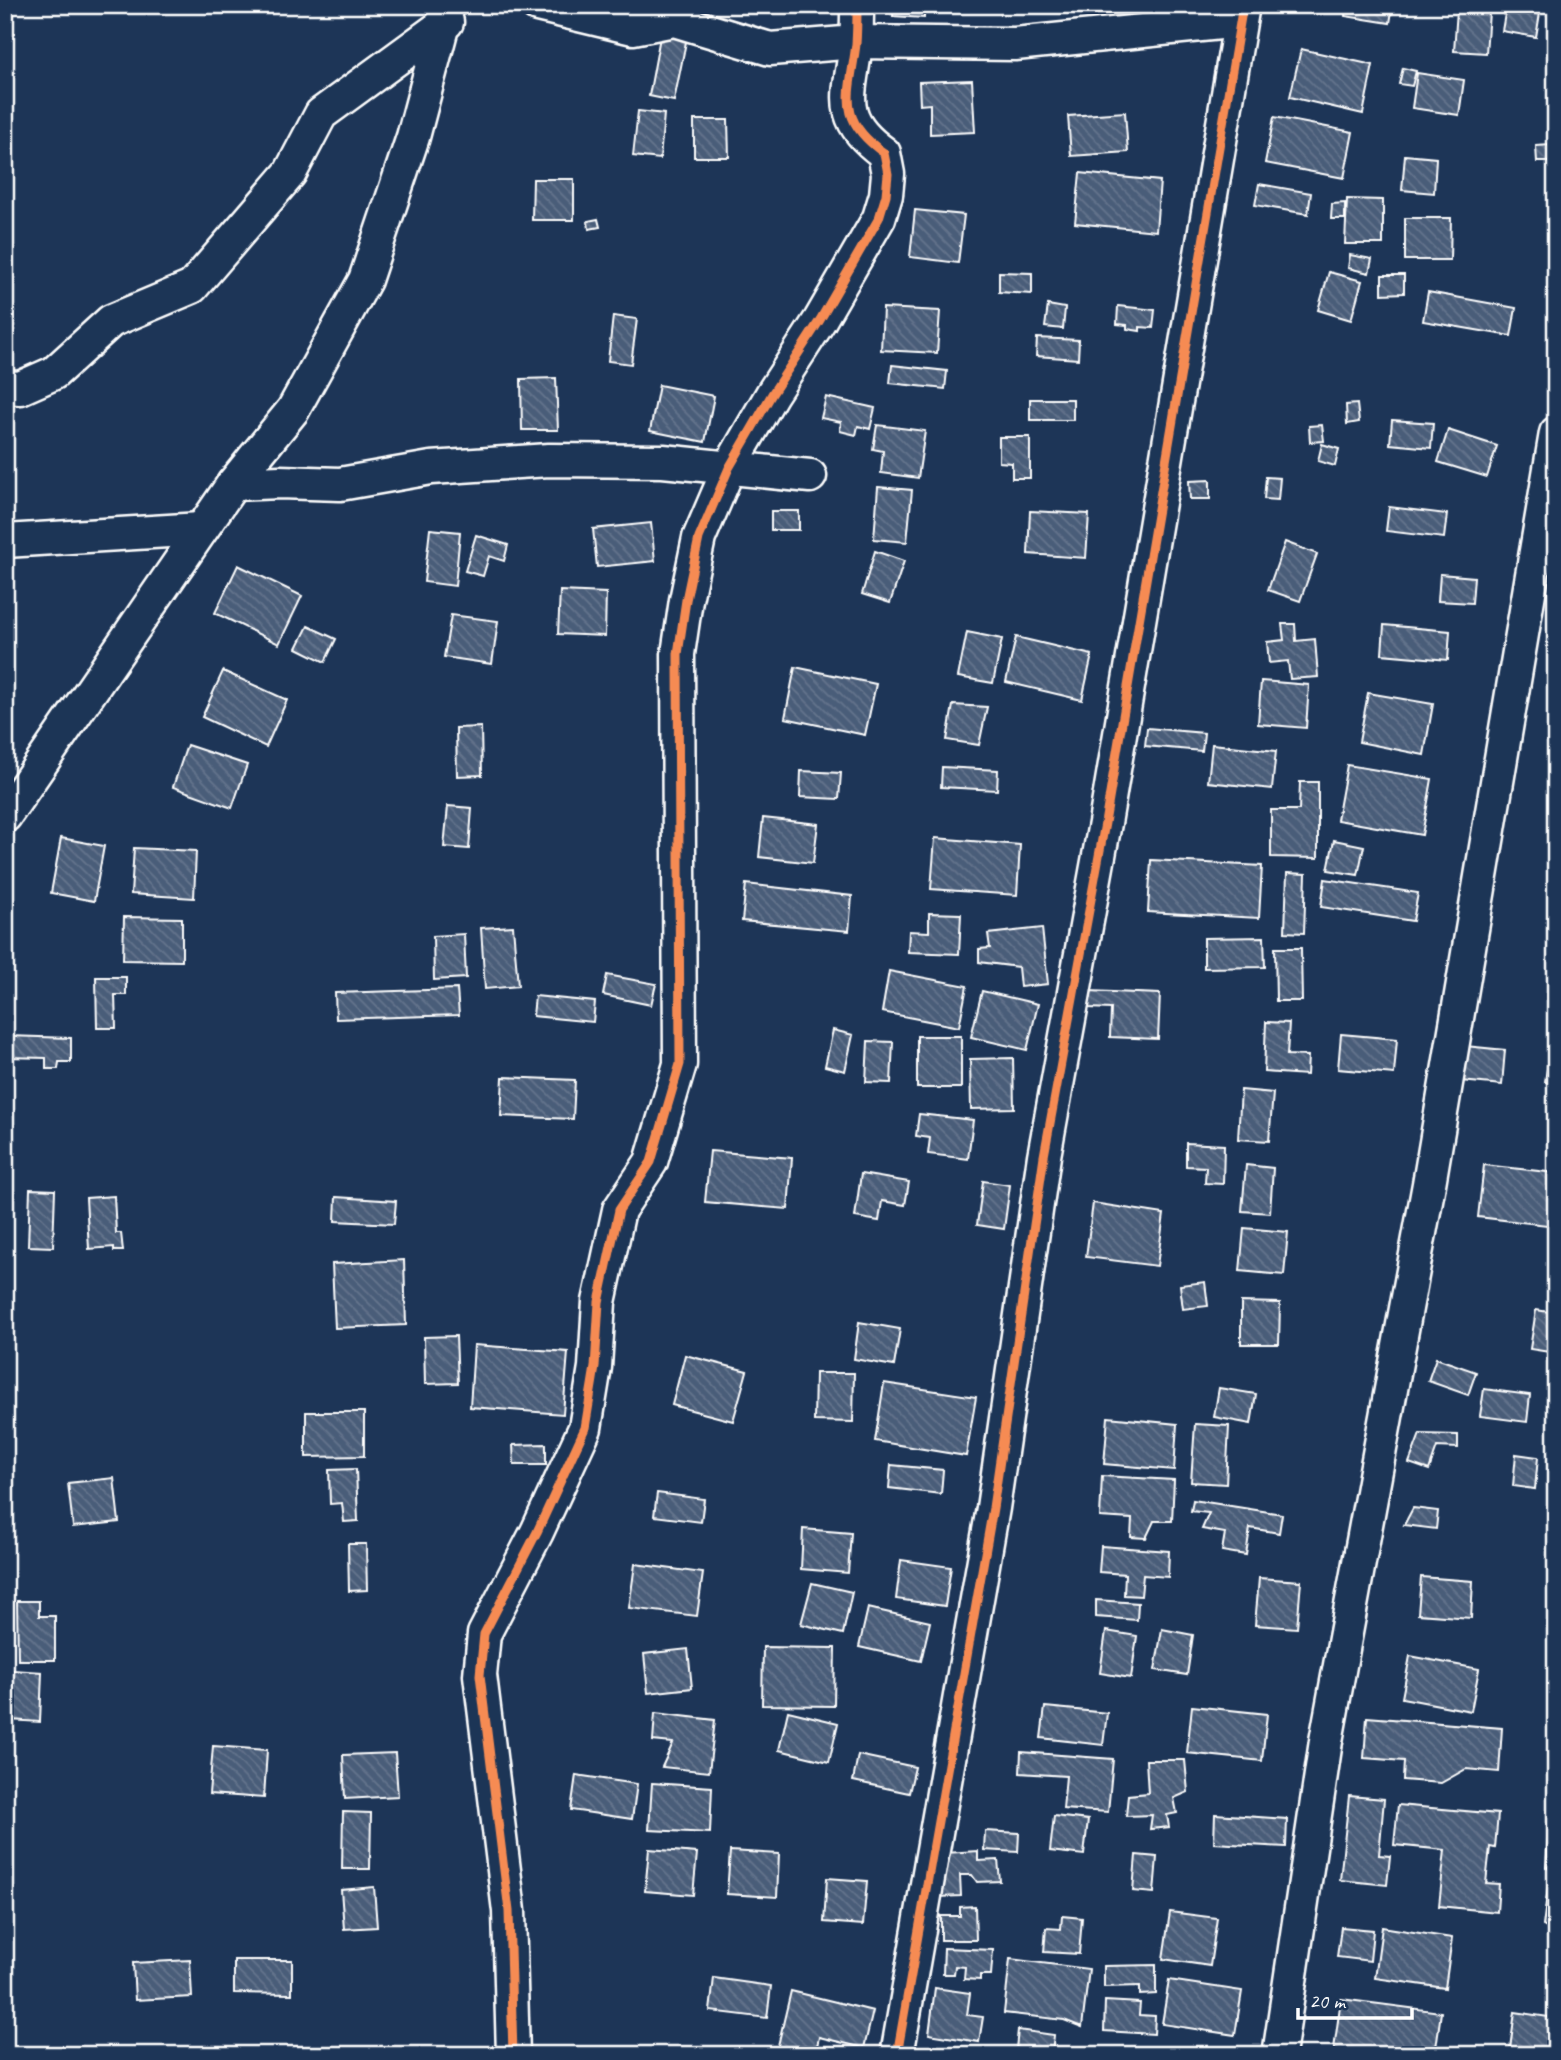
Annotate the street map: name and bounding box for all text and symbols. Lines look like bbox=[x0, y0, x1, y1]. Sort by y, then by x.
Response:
scale bar bbox=[1298, 1976, 1412, 2020]
text: 20 m bbox=[1309, 1988, 1347, 2014]

